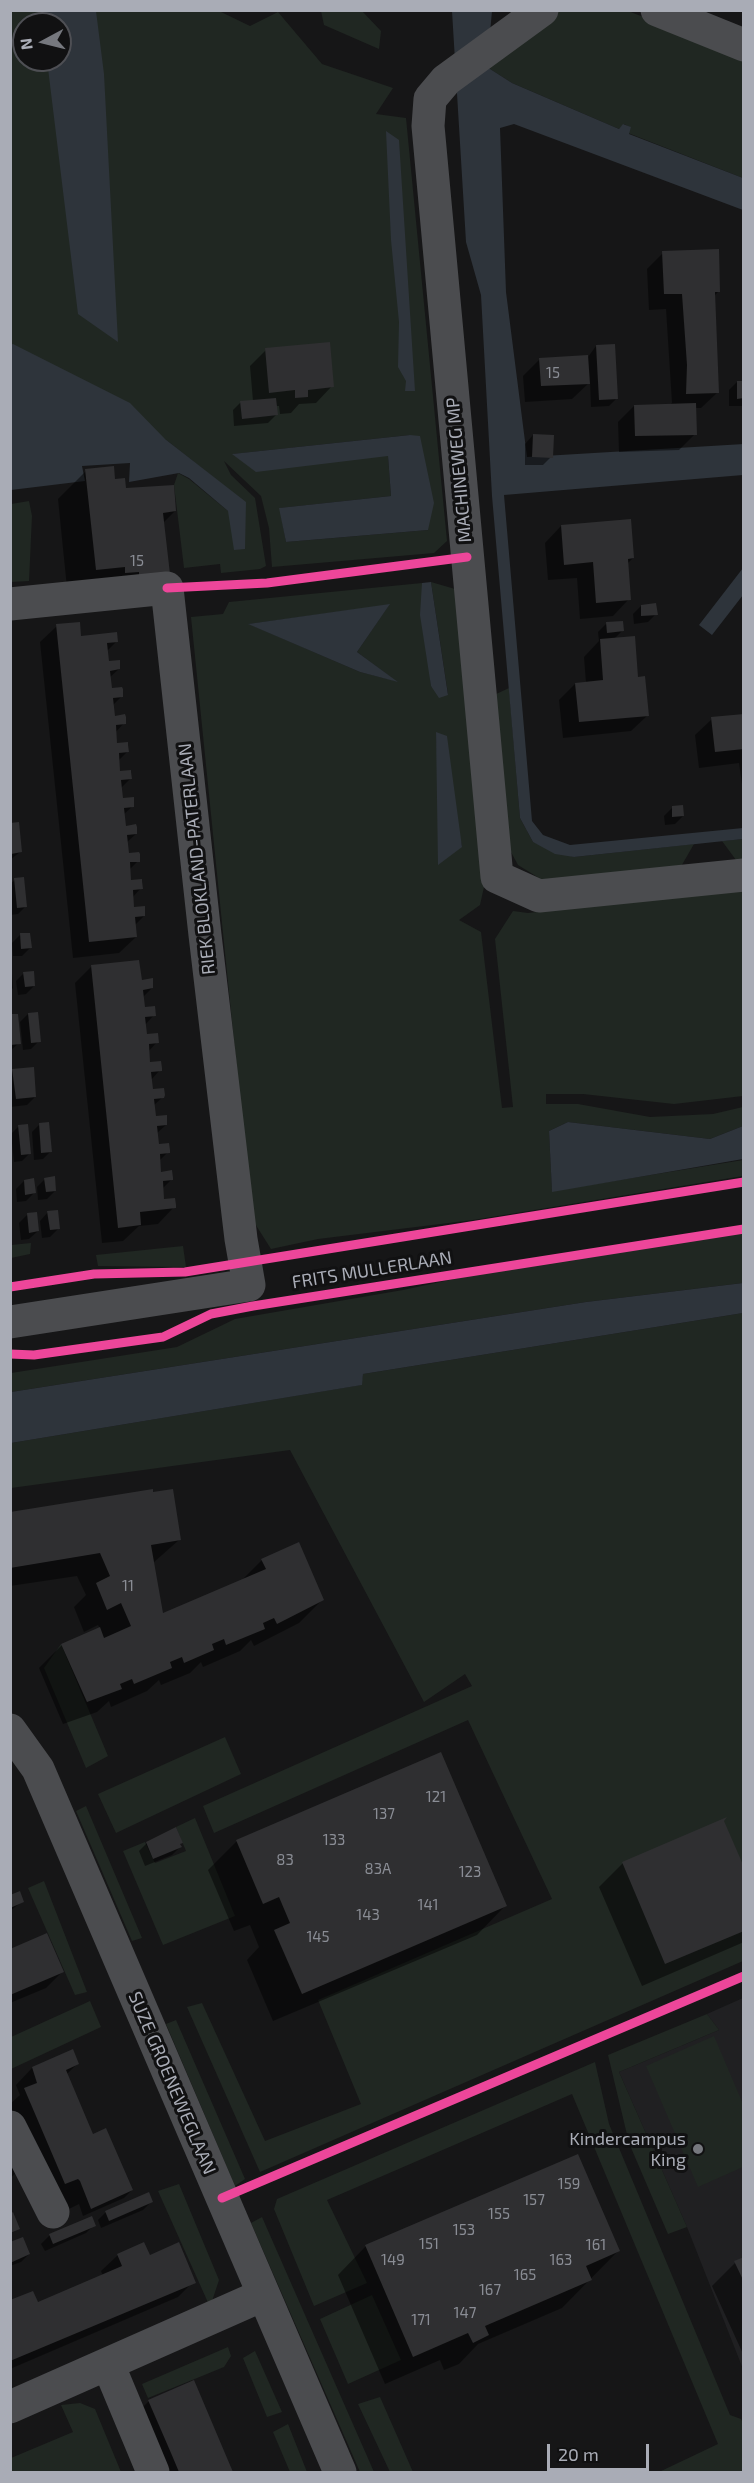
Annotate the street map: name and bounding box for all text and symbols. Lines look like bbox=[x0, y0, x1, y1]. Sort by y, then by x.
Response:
north arrow bbox=[12, 12, 72, 72]
text: N bbox=[15, 37, 36, 51]
house number: 15 bbox=[546, 364, 560, 382]
street label: MACHINEWEG MP bbox=[442, 397, 476, 543]
house number: 15 bbox=[130, 552, 144, 570]
street label: RIEK BLOKLAND-PATERLAAN bbox=[174, 742, 220, 976]
street label: FRITS MULLERLAAN bbox=[290, 1247, 454, 1293]
house number: 11 bbox=[122, 1577, 134, 1595]
house number: 121 bbox=[426, 1788, 446, 1806]
house number: 137 bbox=[373, 1805, 395, 1823]
house number: 133 bbox=[323, 1831, 345, 1849]
house number: 83 bbox=[276, 1851, 294, 1869]
house number: 83A bbox=[365, 1860, 391, 1878]
house number: 123 bbox=[459, 1863, 481, 1881]
house number: 141 bbox=[417, 1896, 439, 1914]
house number: 143 bbox=[356, 1906, 380, 1924]
house number: 145 bbox=[306, 1928, 330, 1946]
street label: SUZE GROENEWEGLAAN bbox=[124, 1988, 220, 2178]
place label: Kindercampus King bbox=[569, 2128, 686, 2170]
marker: Kindercampus King bbox=[691, 2142, 705, 2156]
house number: 159 bbox=[558, 2175, 580, 2193]
house number: 157 bbox=[523, 2191, 545, 2209]
house number: 155 bbox=[488, 2205, 510, 2223]
house number: 153 bbox=[453, 2221, 475, 2239]
house number: 151 bbox=[419, 2235, 439, 2253]
house number: 161 bbox=[586, 2236, 606, 2254]
house number: 149 bbox=[381, 2251, 405, 2269]
house number: 163 bbox=[550, 2251, 572, 2269]
house number: 165 bbox=[514, 2266, 536, 2284]
house number: 167 bbox=[479, 2281, 501, 2299]
house number: 147 bbox=[454, 2304, 476, 2322]
house number: 171 bbox=[411, 2311, 431, 2329]
scale bar bbox=[550, 2432, 652, 2470]
text: 20 m bbox=[558, 2443, 599, 2465]

